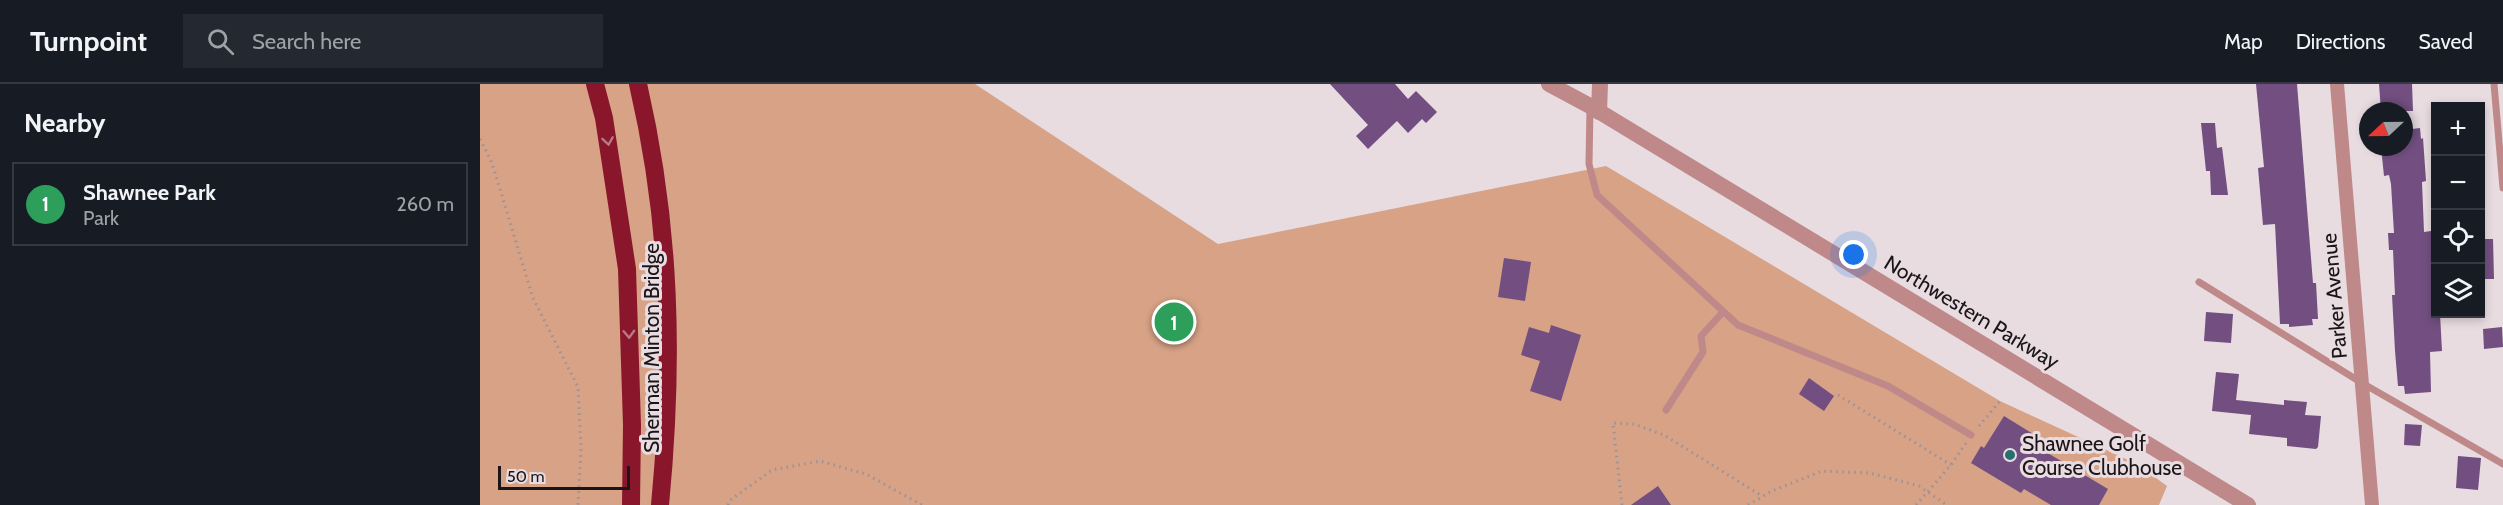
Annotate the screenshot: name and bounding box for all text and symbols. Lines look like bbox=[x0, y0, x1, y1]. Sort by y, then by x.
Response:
search box bbox=[183, 14, 603, 68]
text: Turnpoint bbox=[30, 24, 147, 58]
icon: search bbox=[204, 25, 237, 58]
text: Search here bbox=[252, 28, 361, 55]
text: Map bbox=[2224, 29, 2263, 54]
text: Directions bbox=[2296, 29, 2385, 54]
text: Saved bbox=[2418, 29, 2473, 54]
north arrow bbox=[2359, 102, 2413, 156]
map controls bbox=[2431, 102, 2485, 318]
button: + bbox=[2431, 102, 2485, 156]
text: Nearby bbox=[24, 107, 105, 139]
one-way arrow bbox=[601, 136, 613, 146]
button: − bbox=[2431, 156, 2485, 210]
text: Shawnee Park bbox=[83, 179, 216, 206]
text: 1 bbox=[42, 192, 49, 216]
text: 260 m bbox=[396, 192, 454, 216]
text: Park bbox=[83, 206, 119, 230]
button: locate bbox=[2431, 210, 2485, 264]
street label: Parker Avenue bbox=[2316, 232, 2352, 360]
your location bbox=[1839, 240, 1868, 269]
street label: Sherman Minton Bridge bbox=[639, 243, 664, 453]
street label: Northwestern Parkway bbox=[1880, 250, 2064, 374]
button: layers bbox=[2431, 264, 2485, 318]
pin: 1 bbox=[1154, 300, 1194, 344]
one-way arrow bbox=[623, 330, 636, 339]
place label: Shawnee Golf Course Clubhouse bbox=[2022, 431, 2182, 480]
marker: Shawnee Golf Course Clubhouse bbox=[2003, 448, 2017, 462]
scale bar bbox=[498, 463, 630, 490]
text: 50 m bbox=[507, 467, 544, 486]

